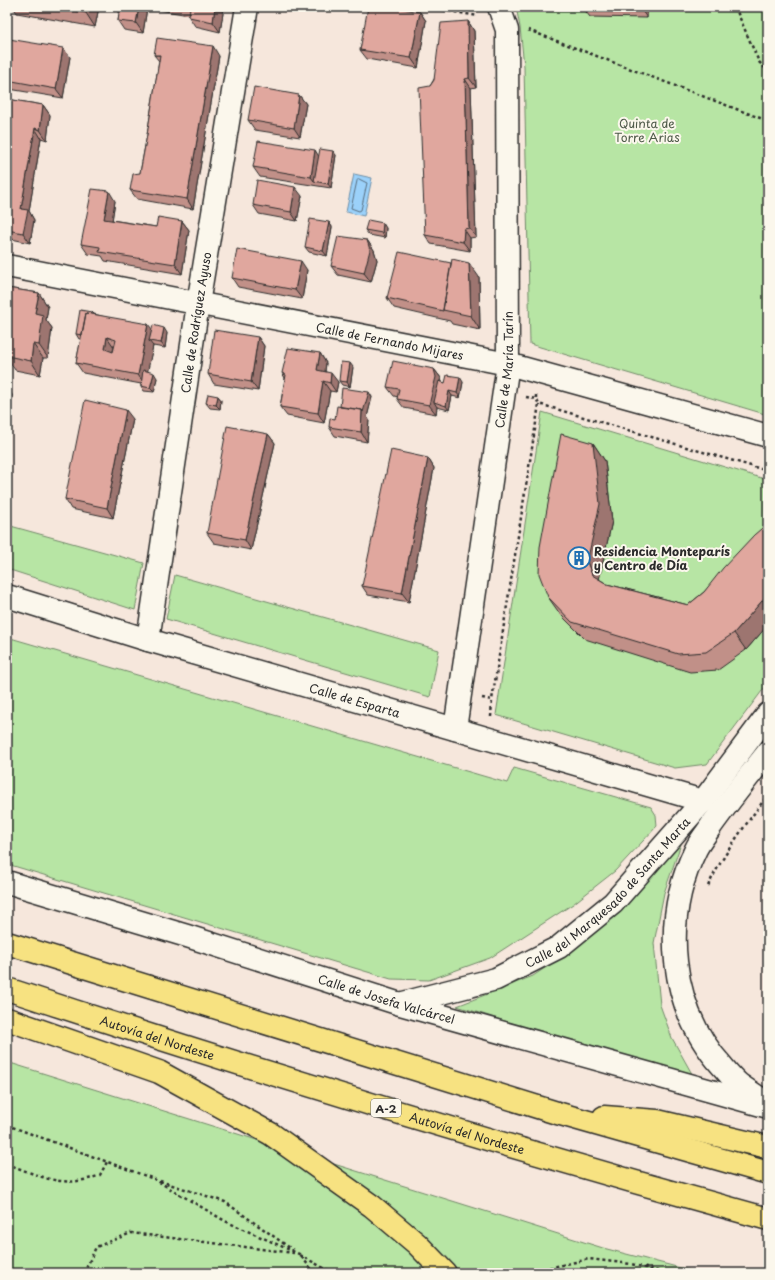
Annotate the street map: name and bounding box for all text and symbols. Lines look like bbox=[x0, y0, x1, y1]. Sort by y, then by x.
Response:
park label: Quinta de Torre Arias bbox=[614, 114, 680, 146]
street label: Calle de Rodríguez Ayuso bbox=[176, 250, 216, 394]
street label: Calle de María Tarín bbox=[490, 311, 517, 429]
street label: Calle de Fernando Mijares bbox=[314, 318, 466, 364]
place label: Residencia Monteparís y Centro de Día bbox=[594, 542, 730, 574]
building icon: Residencia Monteparís y Centro de Día bbox=[566, 545, 592, 571]
street label: Calle de Esparta bbox=[307, 678, 403, 722]
street label: Calle del Marquesado de Santa Marta bbox=[522, 813, 694, 972]
street label: Calle de Josefa Valcárcel bbox=[316, 969, 457, 1028]
street label: Autovía del Nordeste bbox=[98, 1011, 217, 1064]
road number: A-2 bbox=[371, 1099, 401, 1117]
street label: Autovía del Nordeste bbox=[407, 1107, 527, 1159]

